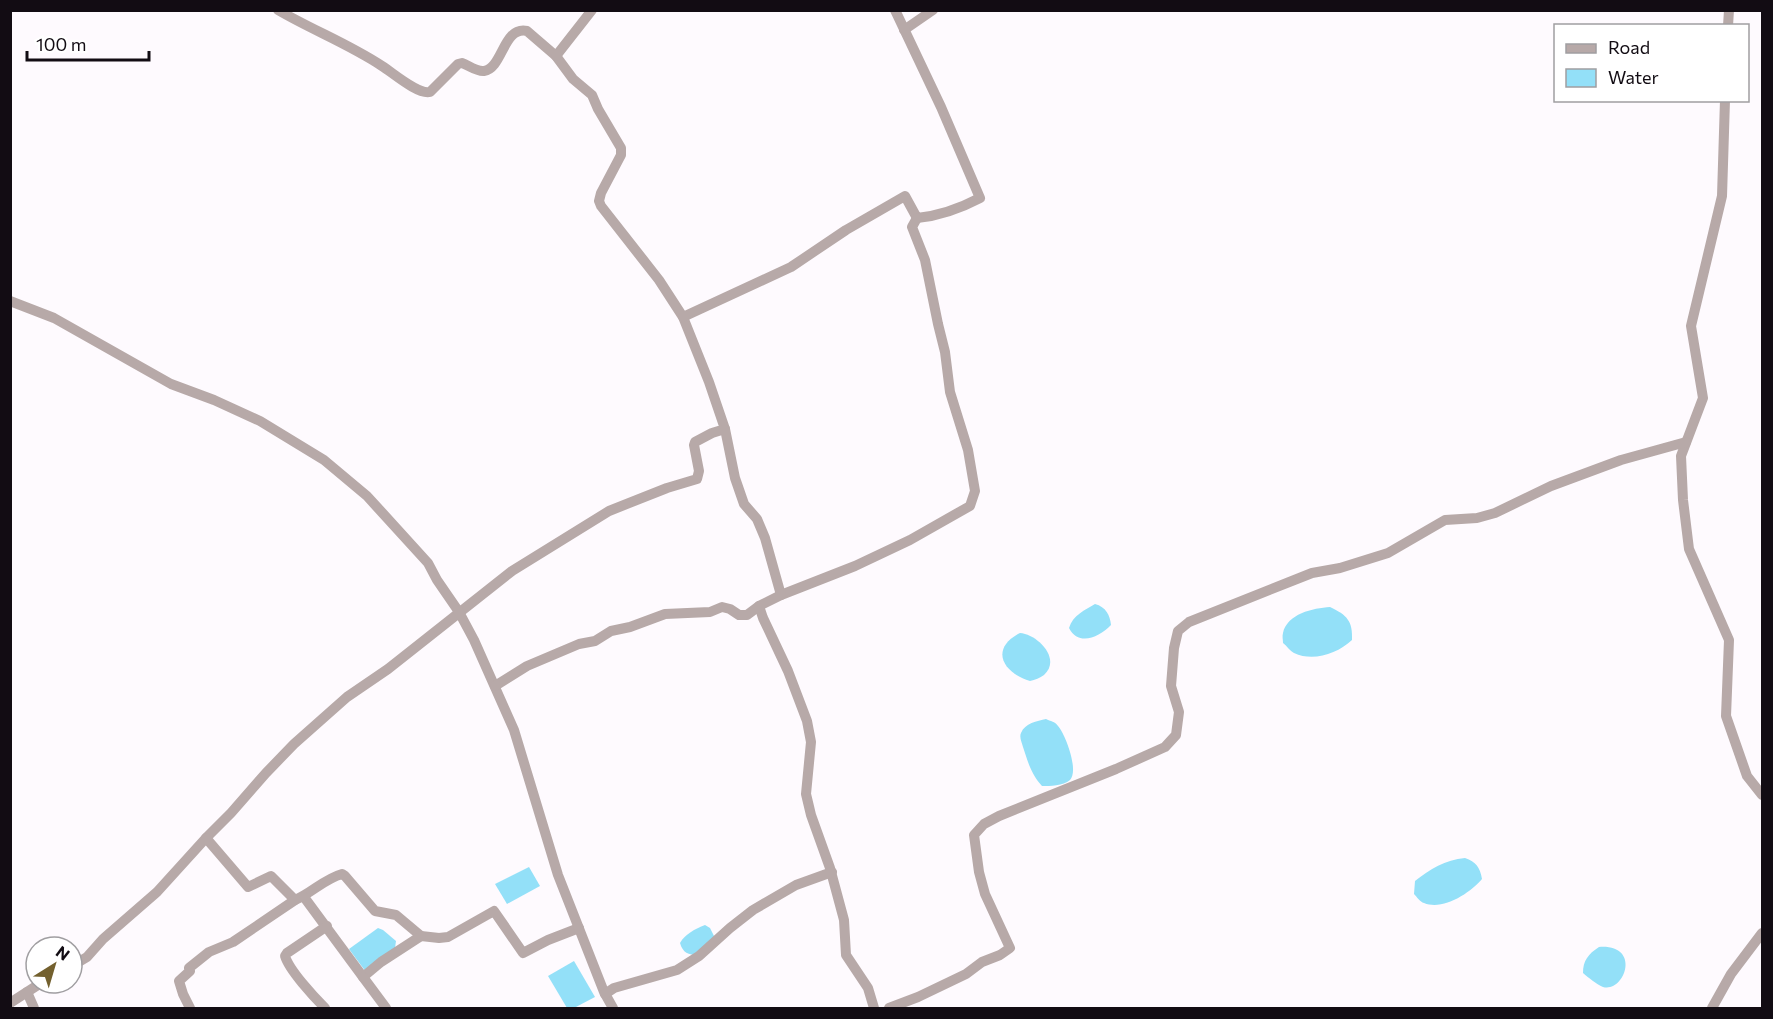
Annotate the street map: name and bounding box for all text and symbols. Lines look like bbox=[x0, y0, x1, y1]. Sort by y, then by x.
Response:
scale bar bbox=[27, 24, 148, 62]
legend bbox=[1554, 24, 1749, 102]
text: 100 m bbox=[36, 33, 86, 55]
text: Road bbox=[1608, 36, 1650, 58]
text: Water bbox=[1608, 66, 1659, 88]
north arrow bbox=[24, 935, 84, 995]
text: N bbox=[53, 941, 74, 964]

